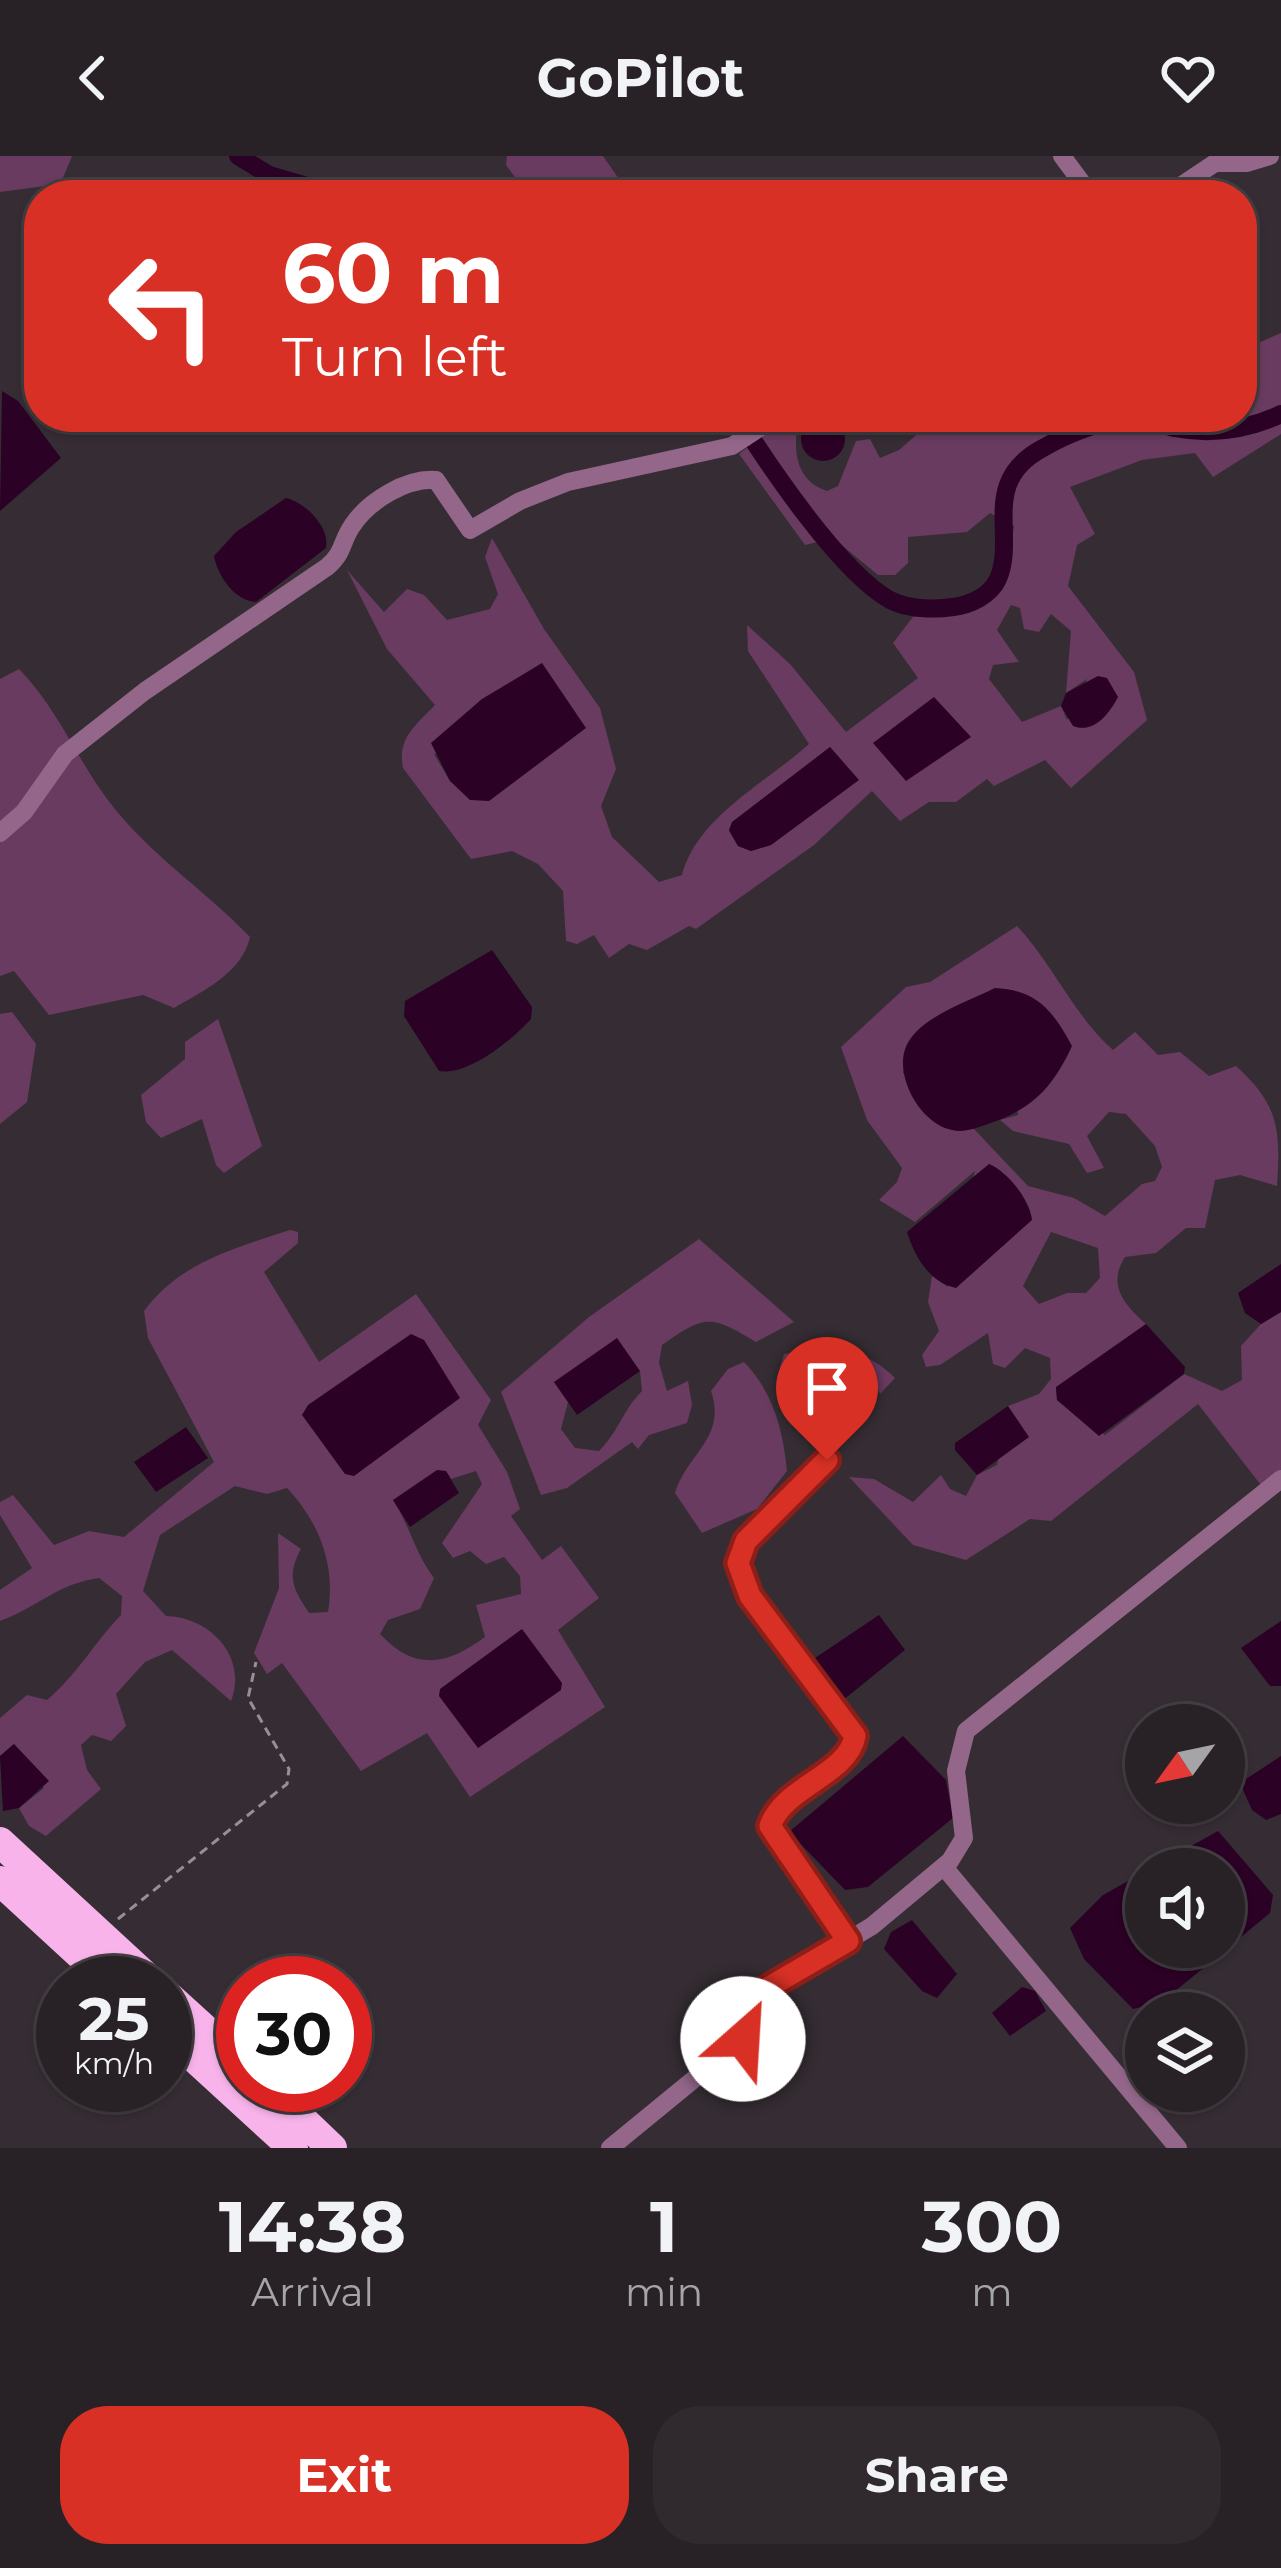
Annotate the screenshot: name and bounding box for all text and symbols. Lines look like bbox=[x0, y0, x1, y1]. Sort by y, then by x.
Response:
icon: back bbox=[60, 45, 126, 111]
text: GoPilot bbox=[537, 45, 744, 111]
icon: heart bbox=[1155, 45, 1221, 111]
text: 60 m bbox=[282, 222, 504, 324]
icon: left bbox=[84, 228, 240, 384]
text: Turn left bbox=[282, 324, 508, 390]
pin bbox=[776, 1337, 878, 1460]
icon: arrive bbox=[794, 1355, 860, 1421]
north arrow bbox=[1125, 1704, 1245, 1824]
map controls bbox=[1125, 1704, 1245, 2112]
button: sound bbox=[1125, 1848, 1245, 1968]
speed limit sign: 30 bbox=[216, 1956, 372, 2112]
position arrow bbox=[680, 1976, 806, 2102]
text: 25 bbox=[78, 1982, 150, 2055]
button: layers bbox=[1125, 1992, 1245, 2112]
text: km/h bbox=[74, 2045, 154, 2082]
text: 14:38 bbox=[219, 2182, 406, 2270]
text: 1 bbox=[650, 2182, 678, 2270]
text: 300 bbox=[922, 2182, 1062, 2270]
text: Arrival bbox=[251, 2268, 374, 2316]
text: min bbox=[625, 2268, 703, 2316]
text: m bbox=[971, 2268, 1013, 2316]
button: Exit bbox=[60, 2406, 629, 2544]
button: Share bbox=[653, 2406, 1221, 2544]

